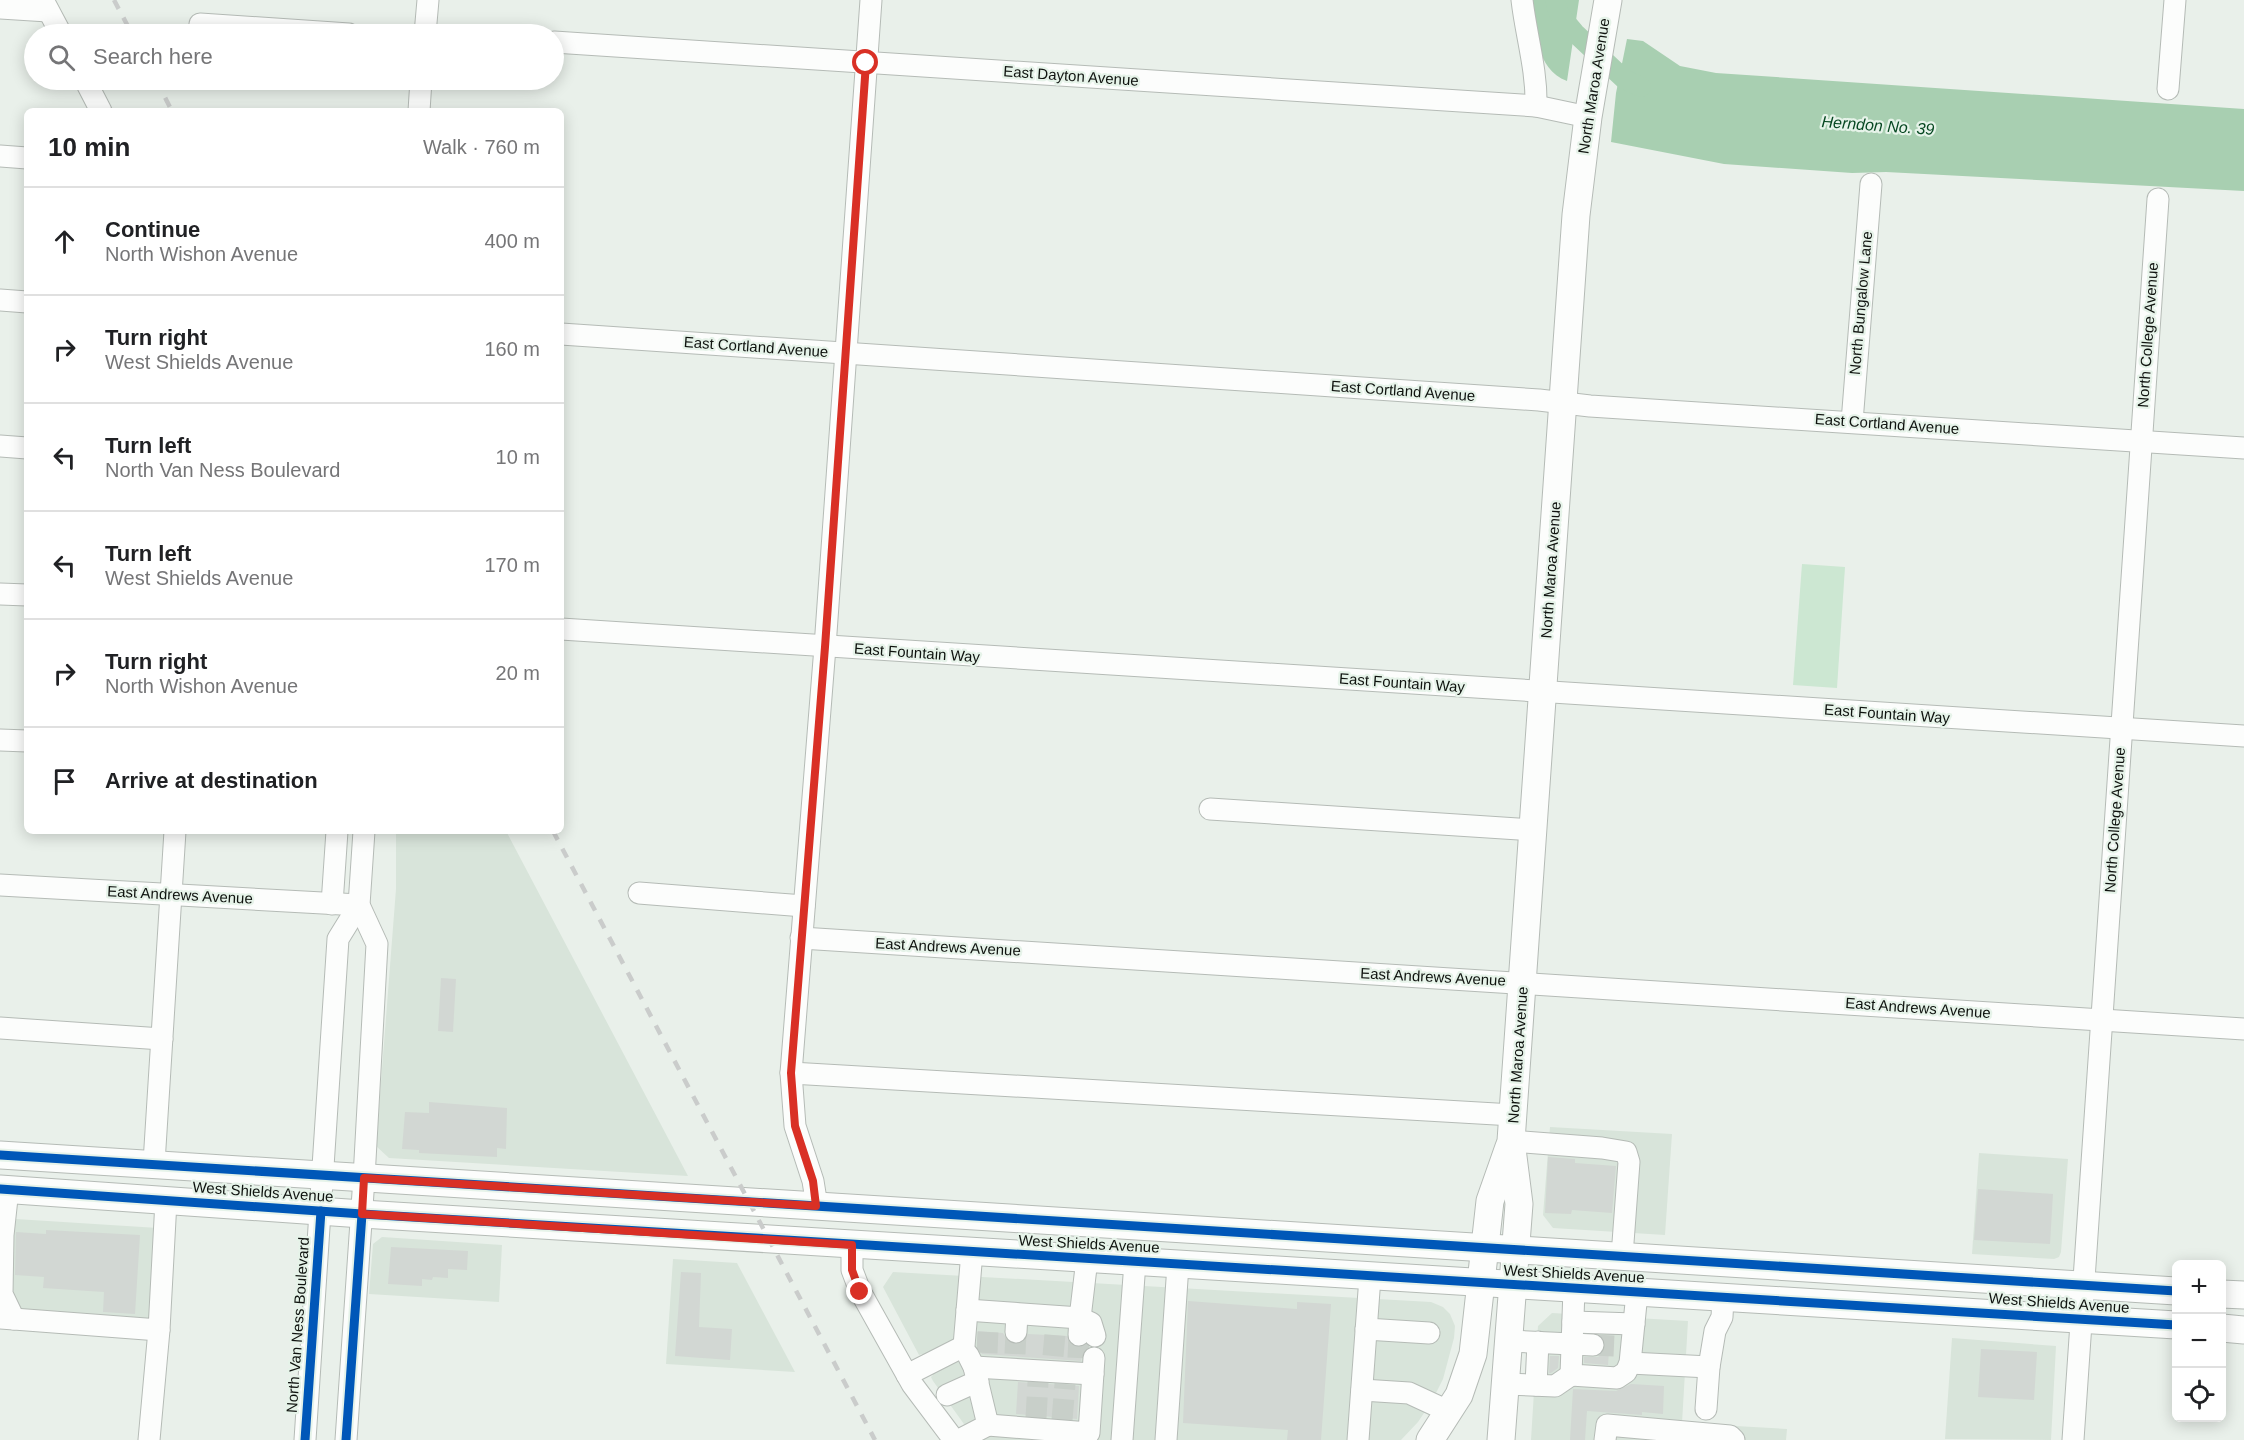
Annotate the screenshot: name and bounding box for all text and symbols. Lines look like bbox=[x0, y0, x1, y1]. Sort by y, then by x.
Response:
street label: North Maroa Avenue bbox=[1574, 17, 1613, 155]
search box bbox=[24, 24, 564, 90]
icon: search bbox=[45, 41, 78, 74]
text: Search here bbox=[93, 44, 213, 69]
route start bbox=[852, 49, 878, 75]
street label: East Dayton Avenue bbox=[1003, 62, 1139, 89]
water label: Herndon No. 39 bbox=[1821, 113, 1935, 138]
text: 10 min bbox=[48, 132, 130, 162]
text: Walk · 760 m bbox=[423, 136, 540, 158]
text: Continue bbox=[105, 217, 200, 242]
icon: ahead bbox=[48, 225, 81, 258]
text: 400 m bbox=[484, 230, 540, 252]
street label: North Bungalow Lane bbox=[1846, 230, 1875, 376]
text: North Wishon Avenue bbox=[105, 243, 298, 265]
street label: North College Avenue bbox=[2134, 262, 2161, 408]
text: Turn right bbox=[105, 325, 207, 350]
icon: right bbox=[48, 333, 81, 366]
street label: East Cortland Avenue bbox=[683, 333, 829, 360]
text: 160 m bbox=[484, 338, 540, 360]
text: West Shields Avenue bbox=[105, 351, 293, 373]
street label: East Cortland Avenue bbox=[1330, 377, 1476, 404]
street label: East Cortland Avenue bbox=[1814, 410, 1960, 437]
text: Turn left bbox=[105, 433, 191, 458]
icon: left bbox=[48, 441, 81, 474]
text: 10 m bbox=[496, 446, 540, 468]
text: North Van Ness Boulevard bbox=[105, 459, 340, 481]
street label: North Maroa Avenue bbox=[1537, 501, 1564, 639]
text: Turn left bbox=[105, 541, 191, 566]
icon: left bbox=[48, 549, 81, 582]
text: 170 m bbox=[484, 554, 540, 576]
text: West Shields Avenue bbox=[105, 567, 293, 589]
street label: East Fountain Way bbox=[854, 640, 981, 665]
text: Turn right bbox=[105, 649, 207, 674]
icon: right bbox=[48, 657, 81, 690]
text: 20 m bbox=[496, 662, 540, 684]
street label: East Fountain Way bbox=[1339, 670, 1466, 695]
text: North Wishon Avenue bbox=[105, 675, 298, 697]
street label: East Fountain Way bbox=[1824, 701, 1951, 726]
street label: North College Avenue bbox=[2101, 747, 2128, 893]
icon: arrive bbox=[48, 765, 81, 798]
text: Arrive at destination bbox=[105, 768, 318, 793]
street label: East Andrews Avenue bbox=[107, 882, 253, 907]
street label: East Andrews Avenue bbox=[875, 934, 1021, 959]
street label: East Andrews Avenue bbox=[1360, 964, 1506, 989]
street label: North Maroa Avenue bbox=[1504, 986, 1531, 1124]
street label: East Andrews Avenue bbox=[1845, 994, 1991, 1021]
street label: West Shields Avenue bbox=[192, 1178, 334, 1205]
street label: West Shields Avenue bbox=[1018, 1231, 1160, 1256]
street label: North Van Ness Boulevard bbox=[283, 1236, 312, 1414]
map controls bbox=[2172, 1260, 2226, 1422]
button: + bbox=[2172, 1260, 2226, 1314]
street label: West Shields Avenue bbox=[1503, 1261, 1645, 1286]
route end bbox=[846, 1278, 872, 1304]
street label: West Shields Avenue bbox=[1988, 1289, 2130, 1316]
button: − bbox=[2172, 1314, 2226, 1368]
button: locate bbox=[2172, 1368, 2226, 1422]

